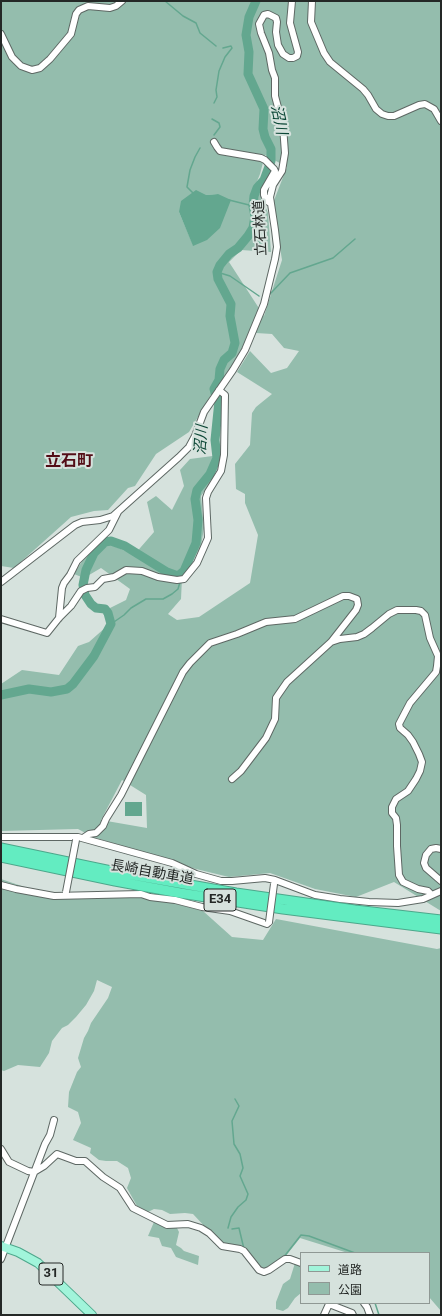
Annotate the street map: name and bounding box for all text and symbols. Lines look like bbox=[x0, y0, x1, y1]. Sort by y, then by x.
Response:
water label: 沼川 bbox=[266, 103, 290, 137]
street label: 立石林道 bbox=[251, 200, 271, 256]
water label: 沼川 bbox=[192, 424, 212, 456]
district label: 立石町 bbox=[45, 452, 93, 472]
street label: 長崎自動車道 bbox=[109, 857, 195, 889]
road number: E34 bbox=[204, 889, 236, 911]
legend bbox=[300, 1252, 430, 1304]
road number: 31 bbox=[39, 1263, 63, 1285]
text: 道路 bbox=[338, 1263, 362, 1277]
text: 公園 bbox=[338, 1283, 362, 1297]

